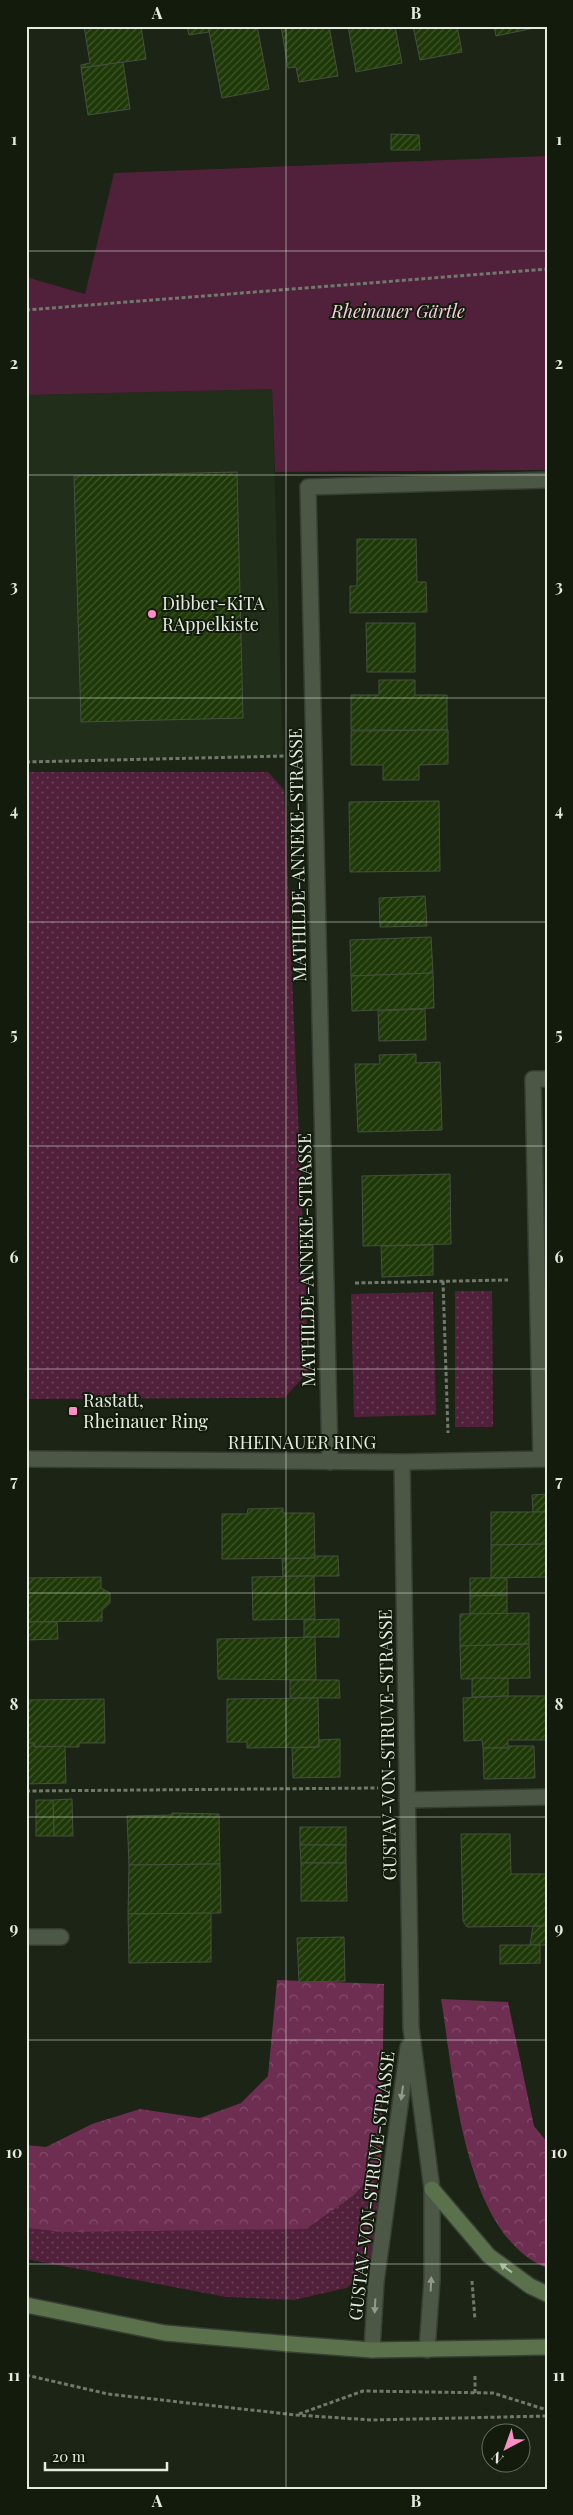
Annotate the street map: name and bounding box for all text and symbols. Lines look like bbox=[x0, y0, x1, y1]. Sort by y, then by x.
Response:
text: A bbox=[151, 2, 163, 23]
text: B bbox=[411, 2, 422, 23]
text: 1 bbox=[11, 128, 17, 149]
text: 1 bbox=[556, 128, 562, 149]
park label: Rheinauer Gärtle bbox=[330, 299, 465, 323]
text: 2 bbox=[10, 352, 18, 373]
text: 2 bbox=[555, 352, 563, 373]
text: 3 bbox=[10, 575, 18, 596]
text: 3 bbox=[555, 575, 563, 596]
place label: Dibber-KiTA RAppelkiste bbox=[162, 591, 265, 636]
marker: Dibber-KiTA RAppelkiste bbox=[146, 608, 158, 620]
street label: MATHILDE-ANNEKE-STRASSE bbox=[283, 728, 311, 982]
text: 4 bbox=[10, 799, 18, 820]
text: 4 bbox=[555, 799, 563, 820]
text: 5 bbox=[10, 1023, 18, 1044]
text: 5 bbox=[555, 1023, 563, 1044]
street label: MATHILDE-ANNEKE-STRASSE bbox=[292, 1133, 320, 1387]
text: 6 bbox=[10, 1246, 19, 1267]
text: 6 bbox=[555, 1246, 564, 1267]
place label: Rastatt, Rheinauer Ring bbox=[83, 1388, 209, 1433]
marker: Rastatt, Rheinauer Ring bbox=[67, 1405, 79, 1417]
street label: RHEINAUER RING bbox=[228, 1430, 377, 1454]
text: 7 bbox=[10, 1470, 18, 1491]
text: 7 bbox=[555, 1470, 563, 1491]
street label: GUSTAV-VON-STRUVE-STRASSE bbox=[373, 1609, 401, 1881]
text: 8 bbox=[10, 1693, 19, 1714]
text: 8 bbox=[555, 1693, 564, 1714]
text: 9 bbox=[10, 1917, 19, 1938]
text: 9 bbox=[555, 1917, 564, 1938]
street label: GUSTAV-VON-STRUVE-STRASSE bbox=[343, 2050, 399, 2322]
one-way arrow bbox=[398, 2086, 406, 2102]
text: 10 bbox=[6, 2141, 22, 2162]
text: 10 bbox=[551, 2141, 567, 2162]
one-way arrow bbox=[499, 2263, 512, 2273]
one-way arrow bbox=[428, 2276, 436, 2292]
one-way arrow bbox=[370, 2299, 378, 2315]
text: 11 bbox=[8, 2364, 20, 2385]
text: 11 bbox=[553, 2364, 565, 2385]
north arrow bbox=[480, 2422, 530, 2472]
scale bar bbox=[45, 2440, 168, 2472]
text: 20 m bbox=[52, 2446, 86, 2466]
text: N bbox=[487, 2448, 507, 2469]
text: A bbox=[151, 2490, 163, 2511]
text: B bbox=[411, 2490, 422, 2511]

